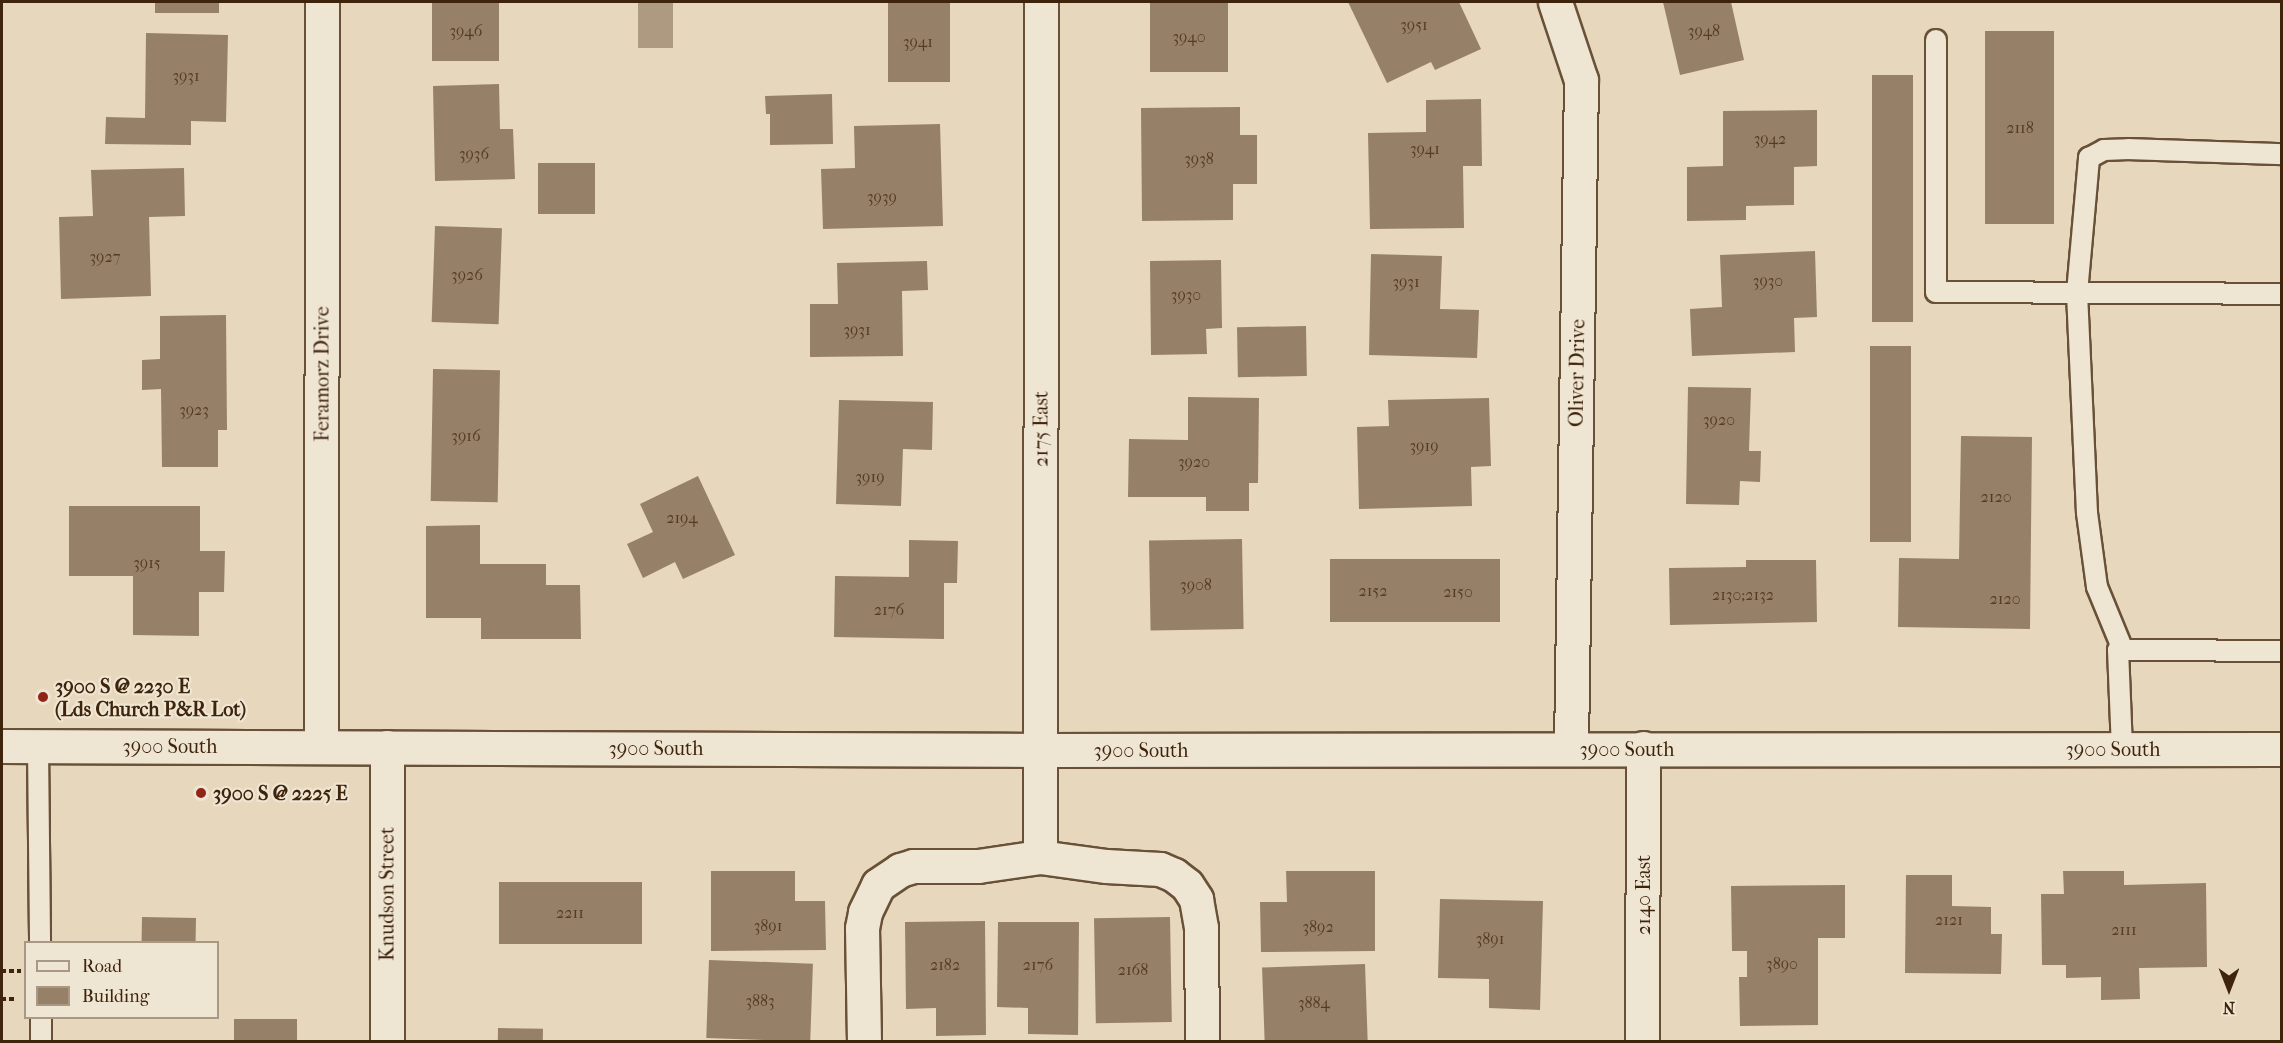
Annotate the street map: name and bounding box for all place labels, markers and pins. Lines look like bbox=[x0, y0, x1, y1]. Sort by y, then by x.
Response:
place label: 3900 S @ 2230 E (Lds Church P&R Lot) bbox=[55, 674, 246, 721]
marker: 3900 S @ 2230 E (Lds Church P&R Lot) bbox=[36, 690, 50, 704]
place label: 3900 S @ 2225 E bbox=[213, 781, 348, 805]
marker: 3900 S @ 2225 E bbox=[194, 786, 208, 800]

